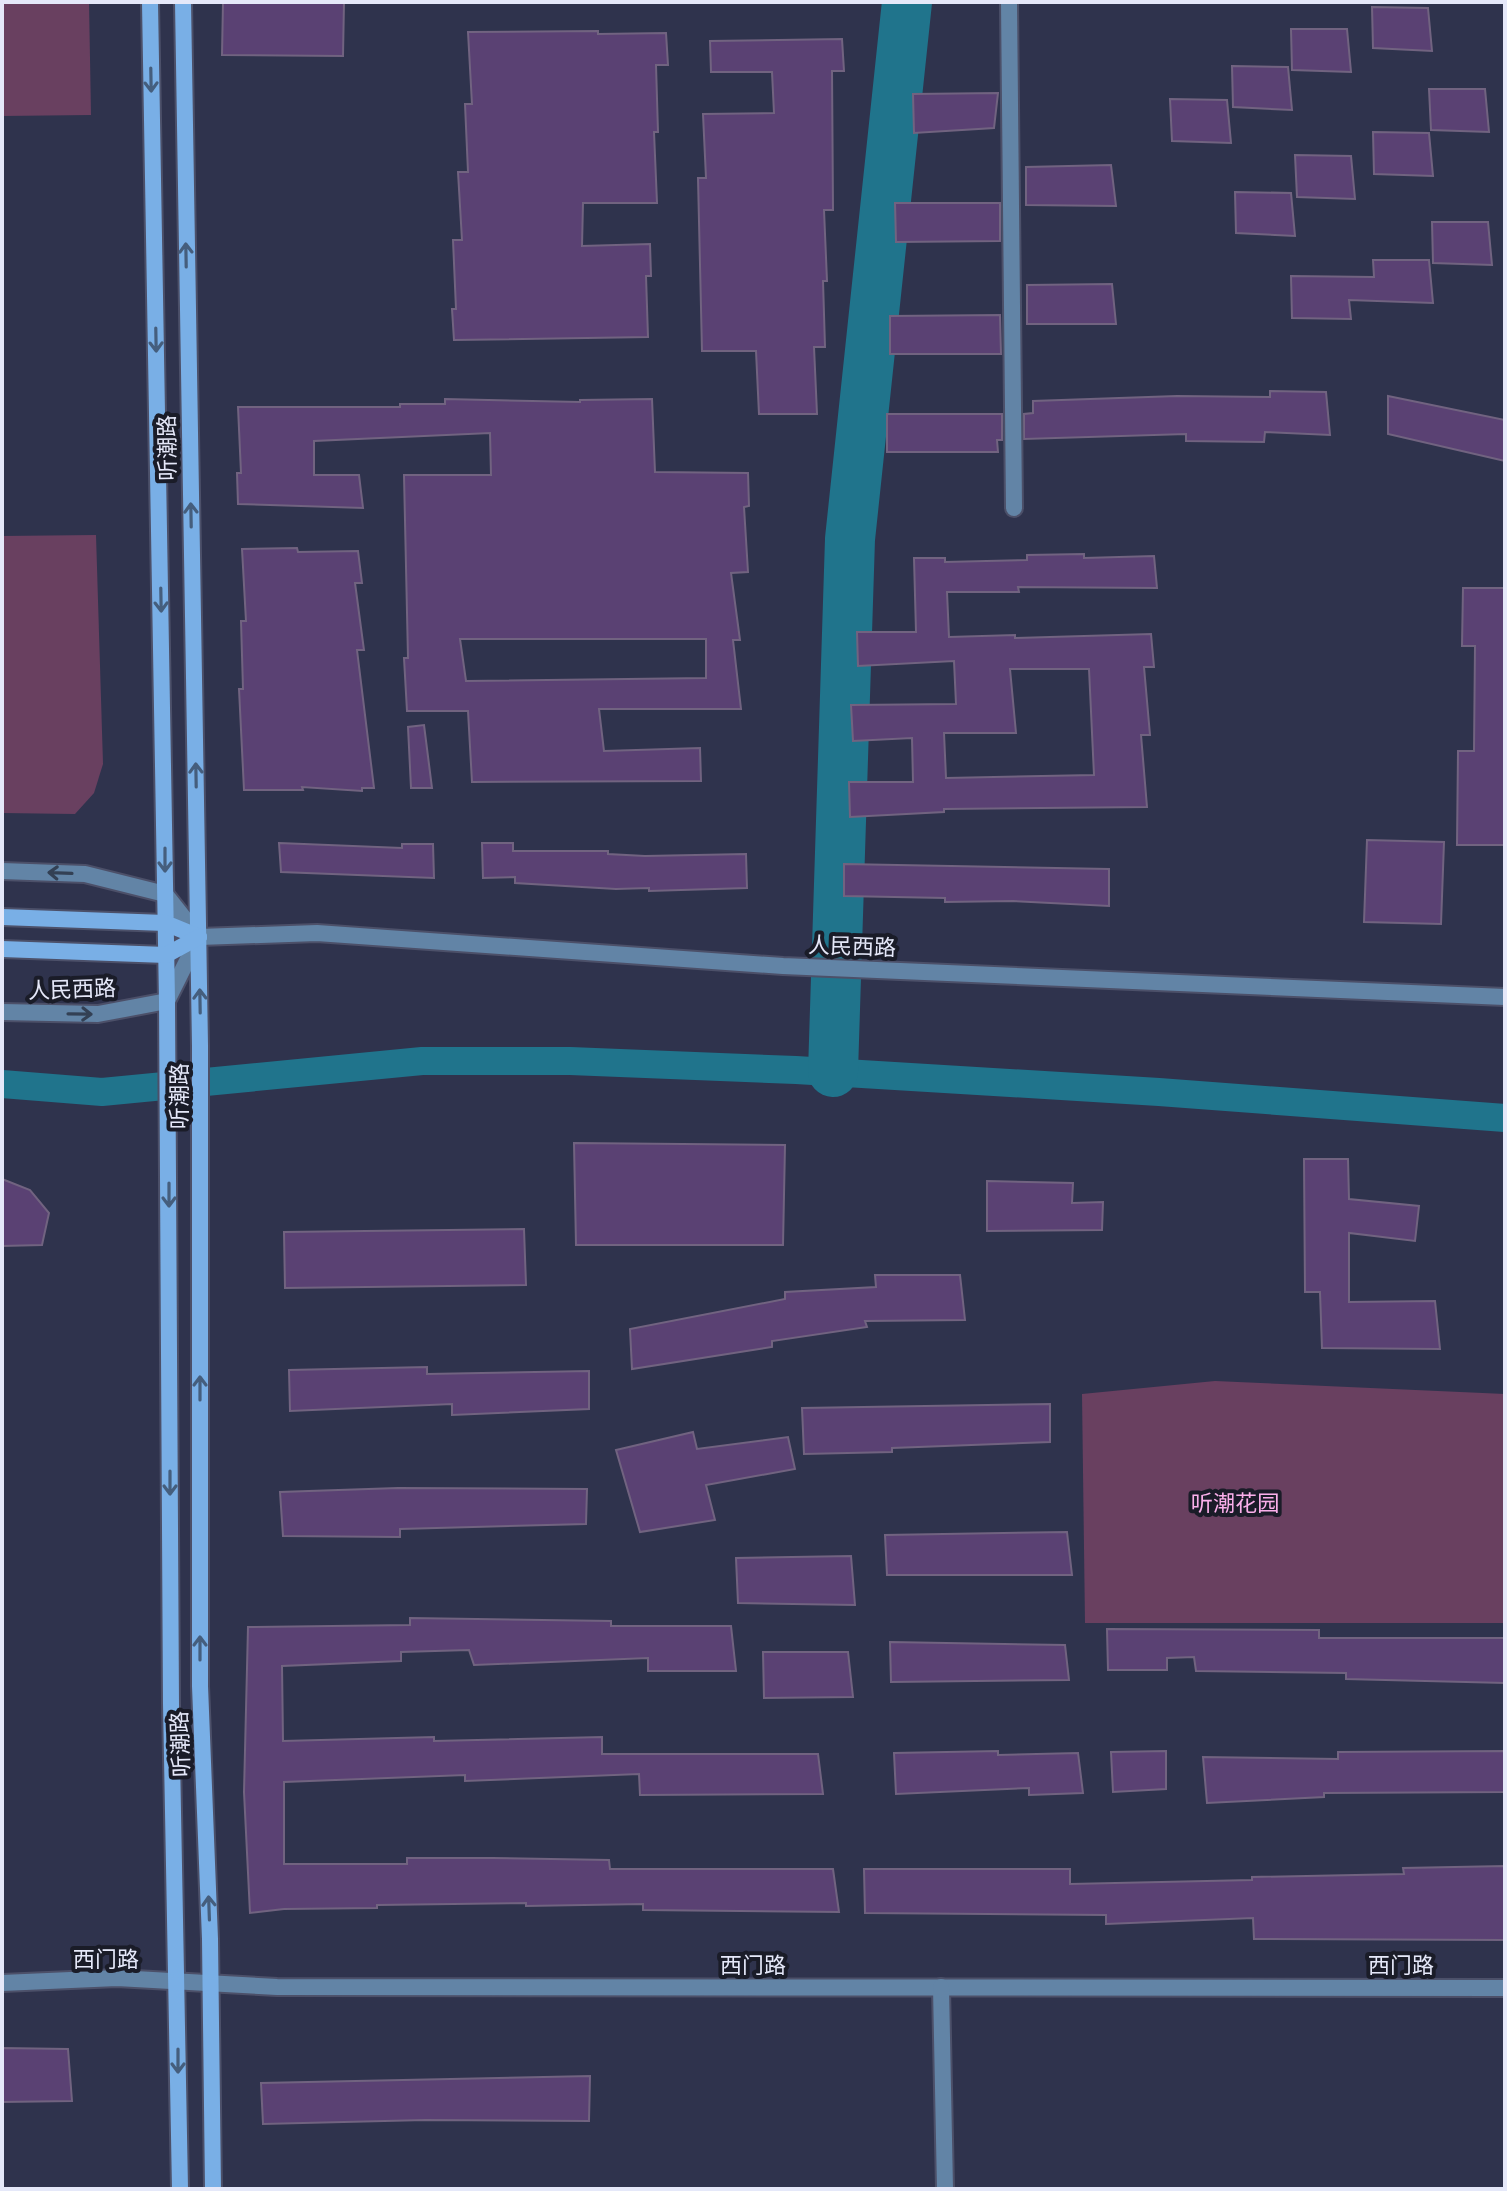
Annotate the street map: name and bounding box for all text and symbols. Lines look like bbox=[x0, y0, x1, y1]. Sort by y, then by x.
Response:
one-way arrow bbox=[144, 66, 159, 93]
one-way arrow bbox=[178, 242, 194, 269]
one-way arrow bbox=[148, 326, 164, 353]
street label: 听潮路 bbox=[153, 415, 182, 481]
one-way arrow bbox=[183, 502, 198, 529]
one-way arrow bbox=[153, 586, 168, 613]
one-way arrow bbox=[188, 762, 204, 789]
one-way arrow bbox=[157, 846, 173, 873]
one-way arrow bbox=[47, 865, 74, 880]
street label: 人民西路 bbox=[808, 931, 896, 962]
street label: 人民西路 bbox=[28, 974, 116, 1005]
one-way arrow bbox=[192, 988, 208, 1015]
one-way arrow bbox=[66, 1006, 93, 1022]
street label: 听潮路 bbox=[166, 1063, 193, 1129]
one-way arrow bbox=[161, 1181, 176, 1208]
one-way arrow bbox=[192, 1375, 208, 1402]
one-way arrow bbox=[162, 1469, 178, 1496]
park label: 听潮花园 bbox=[1191, 1490, 1279, 1517]
one-way arrow bbox=[192, 1635, 208, 1662]
street label: 听潮路 bbox=[166, 1711, 195, 1777]
one-way arrow bbox=[201, 1895, 216, 1922]
street label: 西门路 bbox=[73, 1946, 139, 1973]
street label: 西门路 bbox=[720, 1952, 786, 1979]
street label: 西门路 bbox=[1368, 1952, 1434, 1979]
one-way arrow bbox=[171, 2047, 186, 2074]

